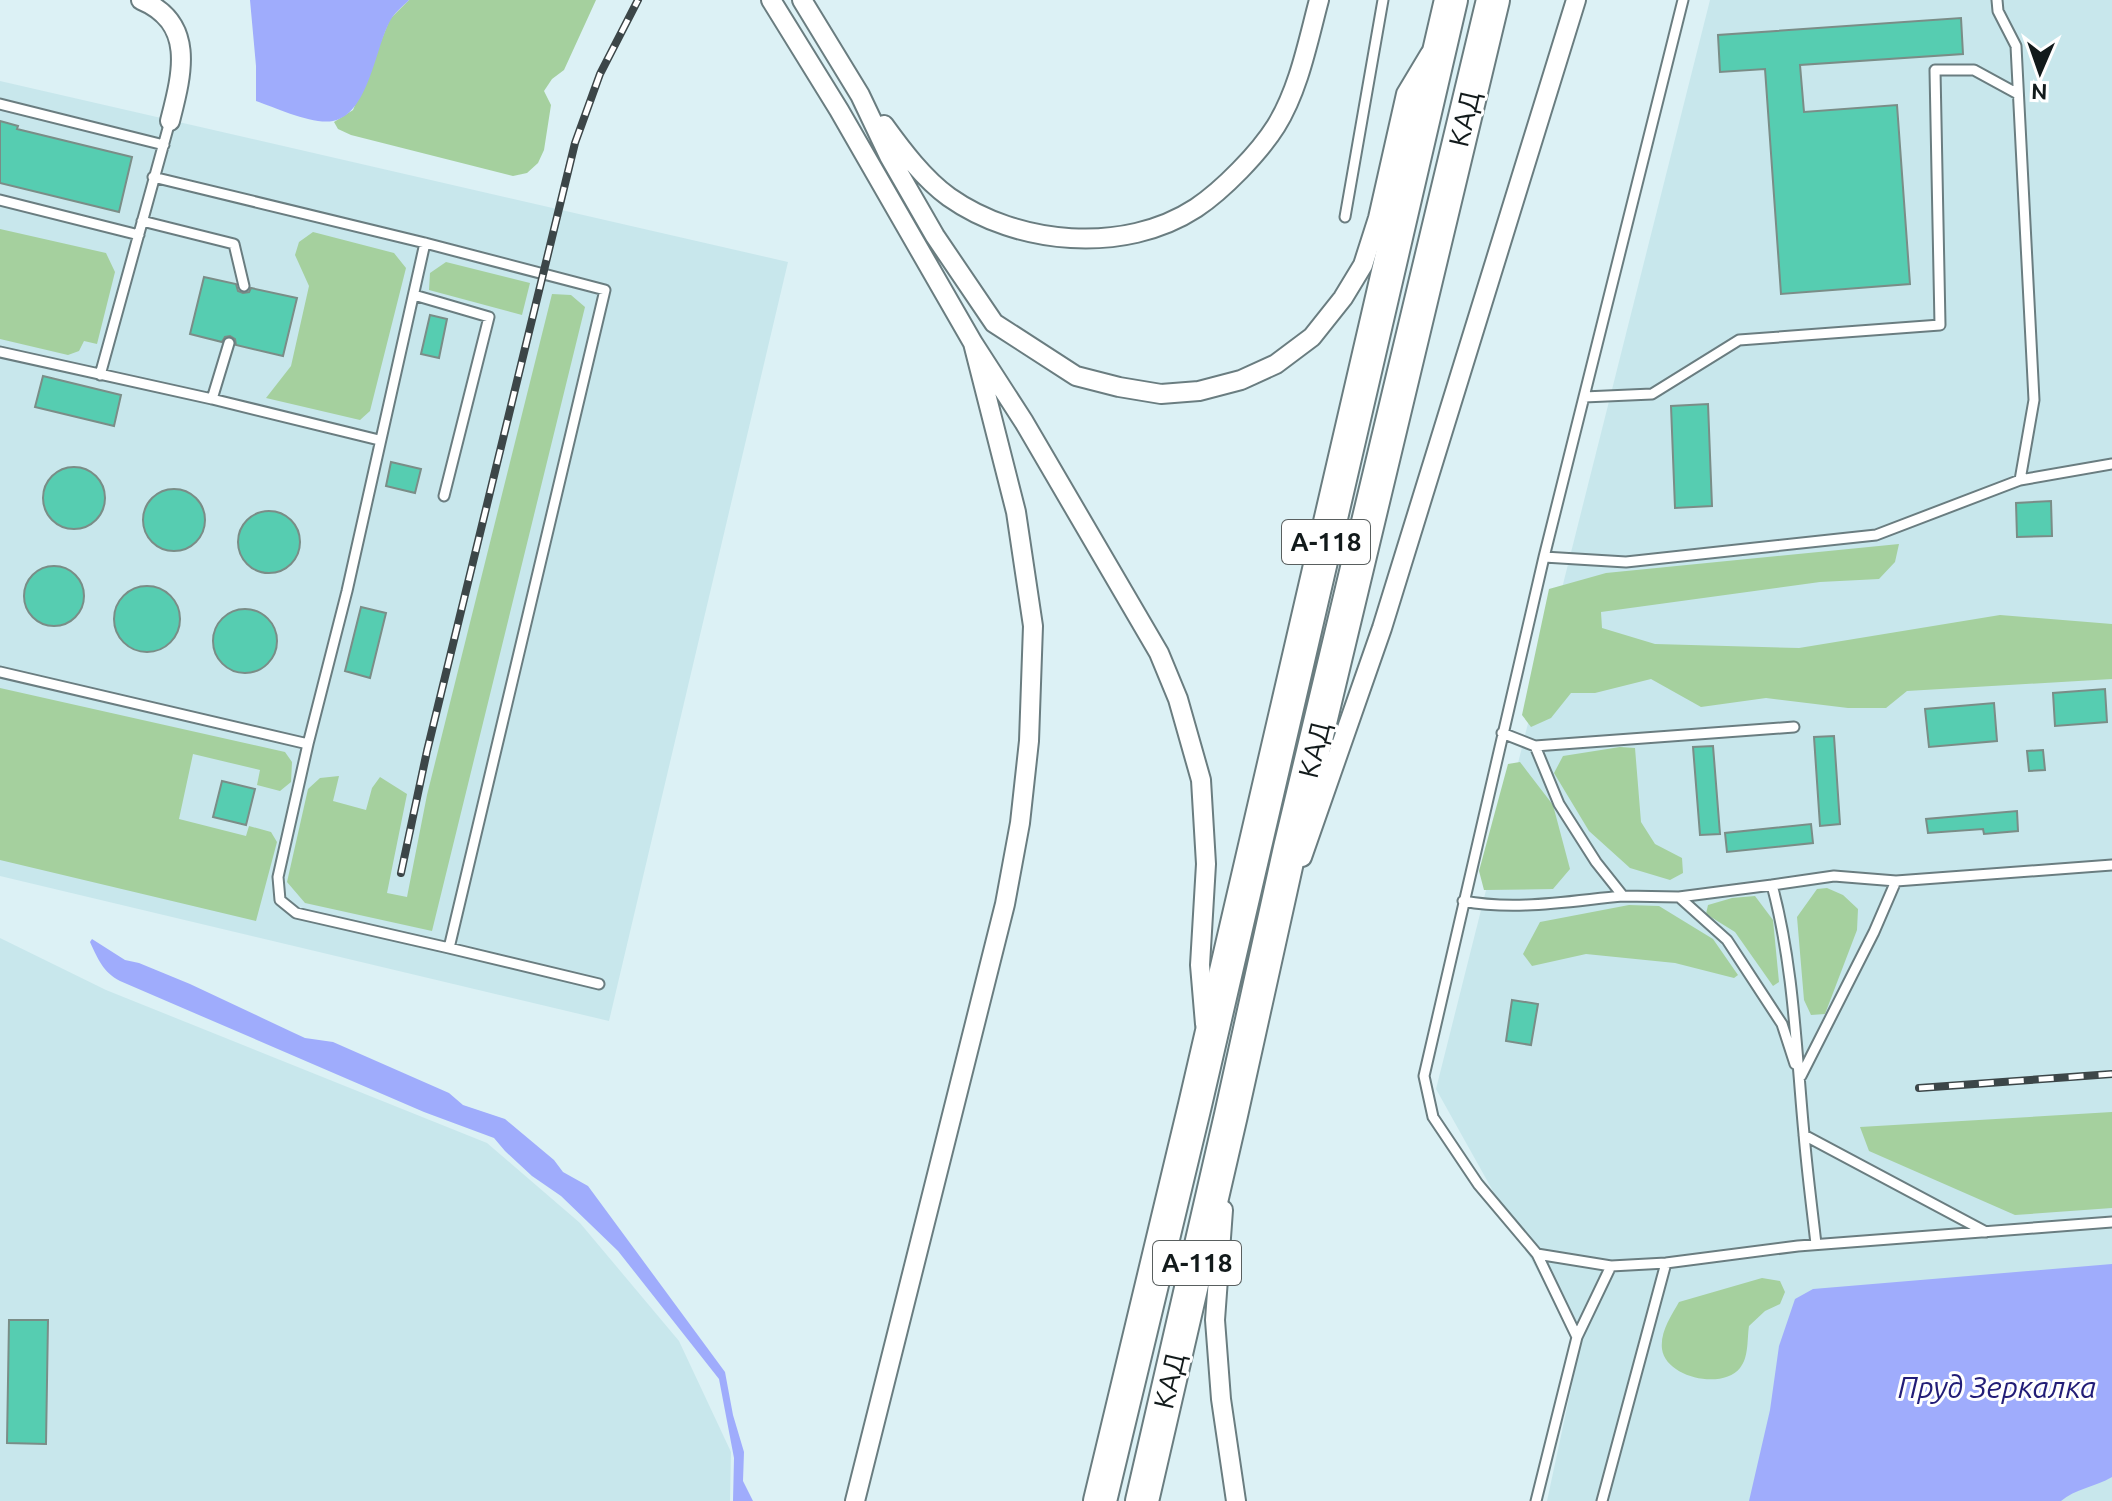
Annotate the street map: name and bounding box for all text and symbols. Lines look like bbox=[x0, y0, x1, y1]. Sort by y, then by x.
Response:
north arrow bbox=[2000, 32, 2080, 112]
text: N bbox=[2031, 80, 2048, 105]
street label: КАД bbox=[1442, 88, 1485, 150]
road number: А-118 bbox=[1282, 520, 1370, 564]
street label: КАД bbox=[1292, 719, 1335, 781]
road number: А-118 bbox=[1153, 1241, 1241, 1285]
street label: КАД bbox=[1147, 1350, 1190, 1412]
water label: Пруд Зеркалка bbox=[1898, 1370, 2096, 1404]

